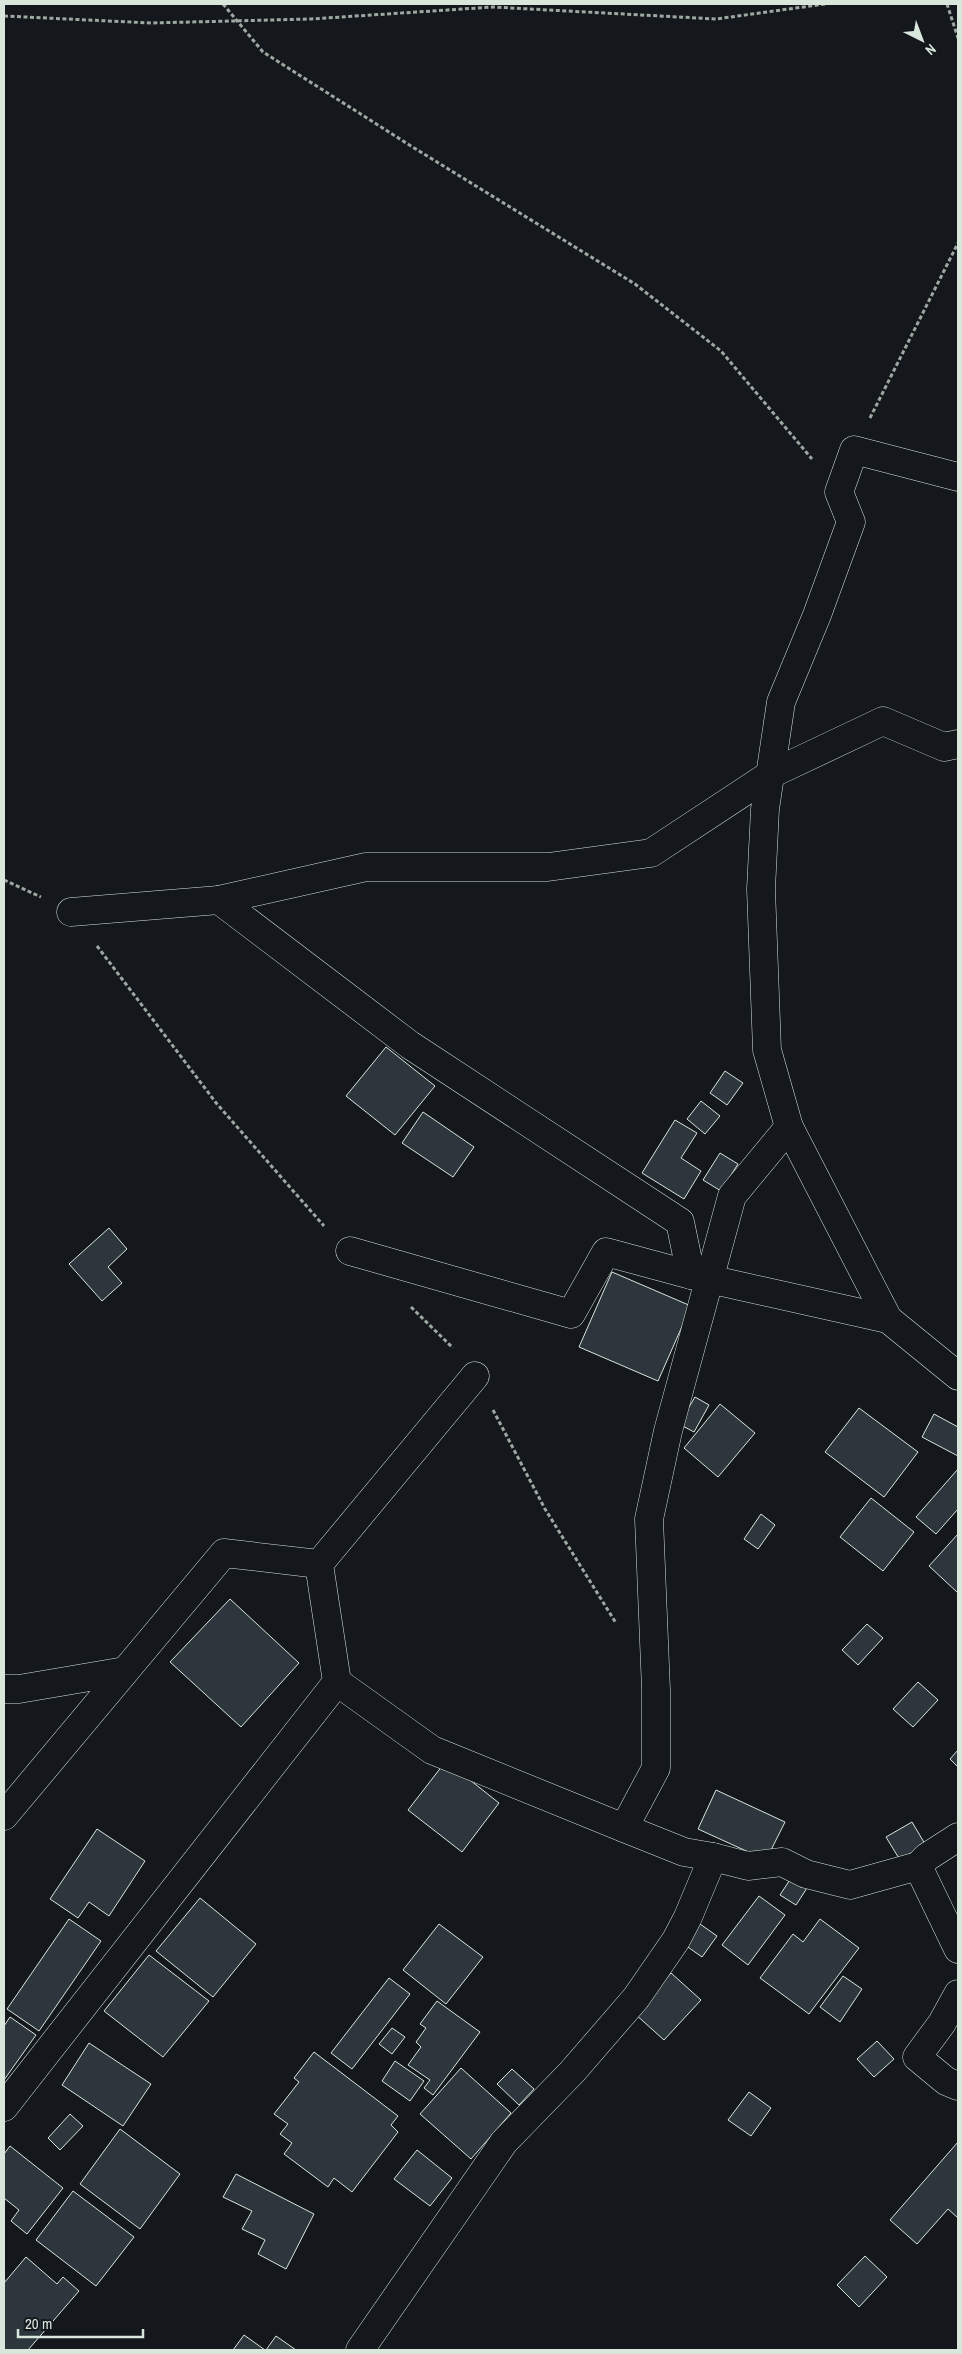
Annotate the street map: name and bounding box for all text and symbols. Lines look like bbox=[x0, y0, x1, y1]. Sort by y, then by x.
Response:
north arrow bbox=[897, 15, 947, 65]
text: N bbox=[922, 40, 940, 59]
scale bar bbox=[18, 2306, 142, 2338]
text: 20 m bbox=[25, 2313, 52, 2334]

